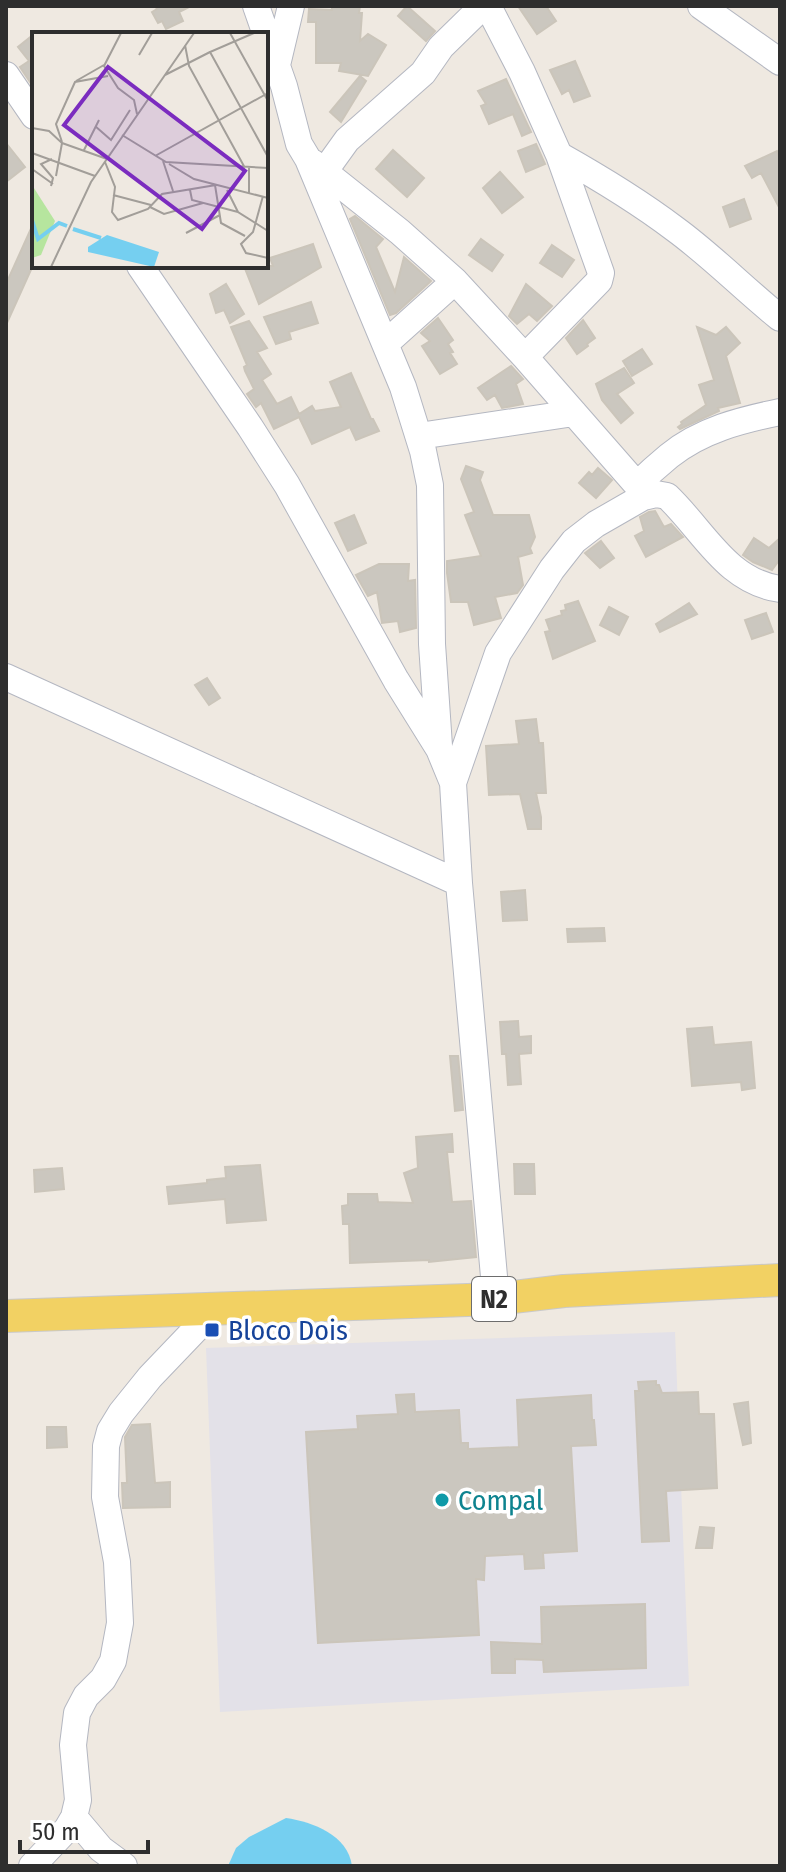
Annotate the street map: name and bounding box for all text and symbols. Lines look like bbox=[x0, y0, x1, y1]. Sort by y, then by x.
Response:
inset map bbox=[32, 32, 268, 268]
road number: N2 bbox=[472, 1277, 516, 1321]
place label: Bloco Dois bbox=[228, 1314, 348, 1347]
marker: Bloco Dois bbox=[203, 1321, 221, 1339]
place label: Compal bbox=[458, 1484, 543, 1517]
marker: Compal bbox=[433, 1491, 451, 1509]
scale bar bbox=[20, 1804, 148, 1854]
text: 50 m bbox=[32, 1818, 80, 1846]

